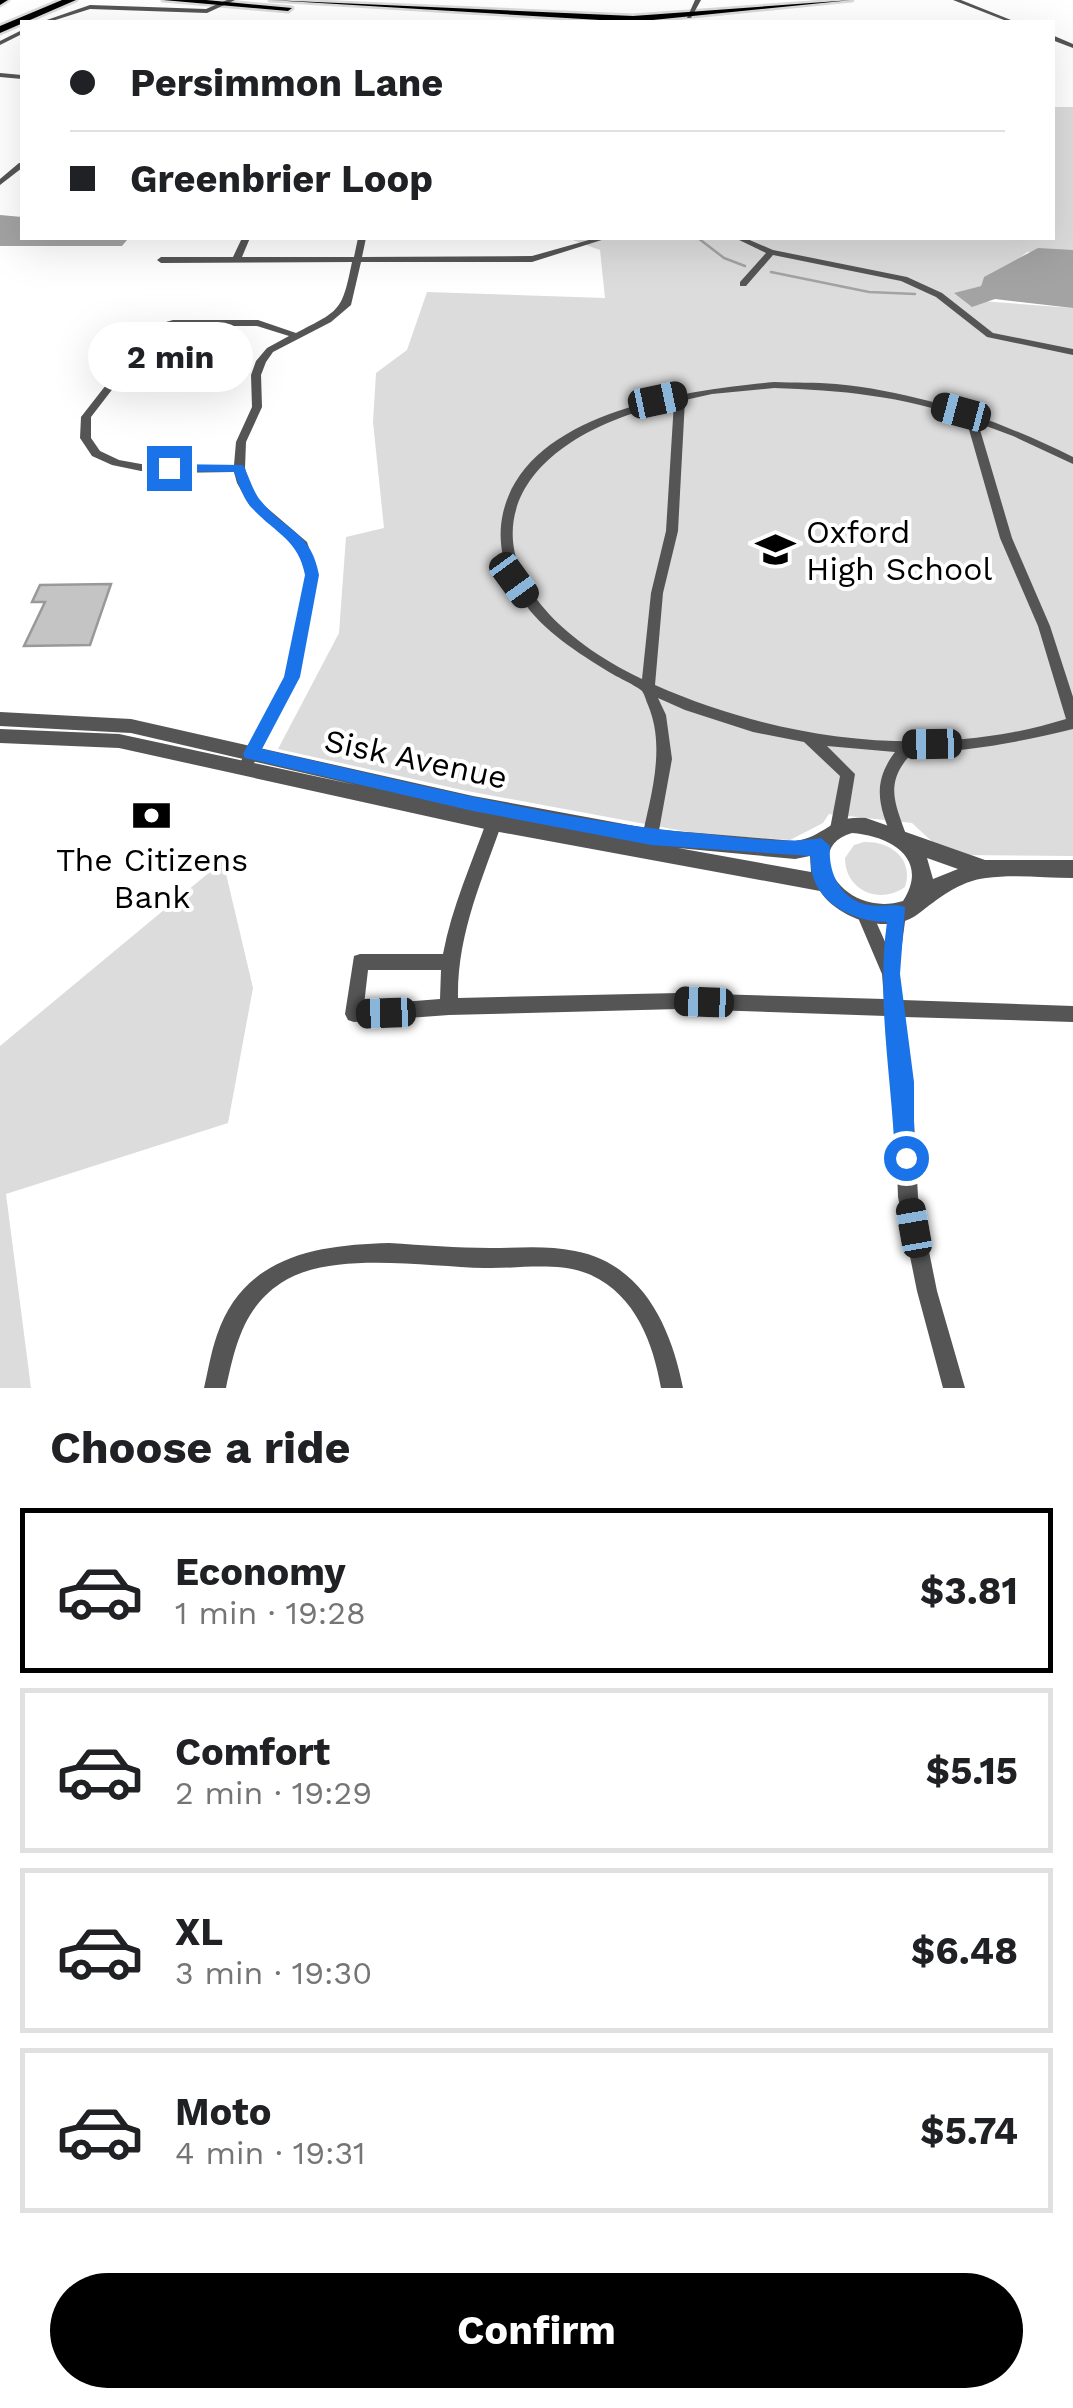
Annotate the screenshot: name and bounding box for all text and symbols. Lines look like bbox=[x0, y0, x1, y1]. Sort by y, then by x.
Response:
text: Persimmon Lane bbox=[130, 61, 443, 105]
text: Greenbrier Loop bbox=[130, 157, 433, 201]
callout: 2 min bbox=[86, 323, 252, 393]
text: 2 min bbox=[127, 338, 214, 376]
car bbox=[626, 379, 690, 421]
car bbox=[928, 390, 994, 434]
route end bbox=[147, 446, 192, 491]
place label: Oxford High School bbox=[806, 513, 992, 588]
school or university icon: Oxford High School bbox=[755, 529, 797, 571]
car bbox=[484, 547, 544, 613]
street label: Sisk Avenue bbox=[321, 721, 511, 797]
car bbox=[902, 728, 962, 760]
bank icon: The Citizens Bank bbox=[131, 794, 173, 836]
place label: The Citizens Bank bbox=[56, 841, 248, 916]
car bbox=[673, 986, 735, 1018]
car bbox=[355, 997, 417, 1029]
route start bbox=[884, 1136, 929, 1181]
car bbox=[894, 1196, 934, 1260]
text: Choose a ride bbox=[50, 1421, 350, 1474]
icon: car bbox=[55, 1546, 145, 1636]
text: Economy bbox=[175, 1550, 346, 1594]
text: $3.81 bbox=[920, 1569, 1018, 1613]
text: 1 min · 19:28 bbox=[175, 1594, 366, 1632]
icon: car bbox=[55, 1726, 145, 1816]
text: Comfort bbox=[175, 1730, 330, 1774]
text: $5.15 bbox=[926, 1749, 1018, 1793]
text: 2 min · 19:29 bbox=[175, 1774, 372, 1812]
icon: car bbox=[55, 1906, 145, 1996]
text: XL bbox=[175, 1910, 223, 1954]
text: $6.48 bbox=[911, 1929, 1018, 1973]
text: 3 min · 19:30 bbox=[175, 1954, 372, 1992]
icon: car bbox=[55, 2086, 145, 2176]
text: Moto bbox=[175, 2090, 271, 2134]
text: $5.74 bbox=[920, 2109, 1018, 2153]
text: 4 min · 19:31 bbox=[175, 2134, 366, 2172]
button: Confirm bbox=[50, 2273, 1023, 2388]

